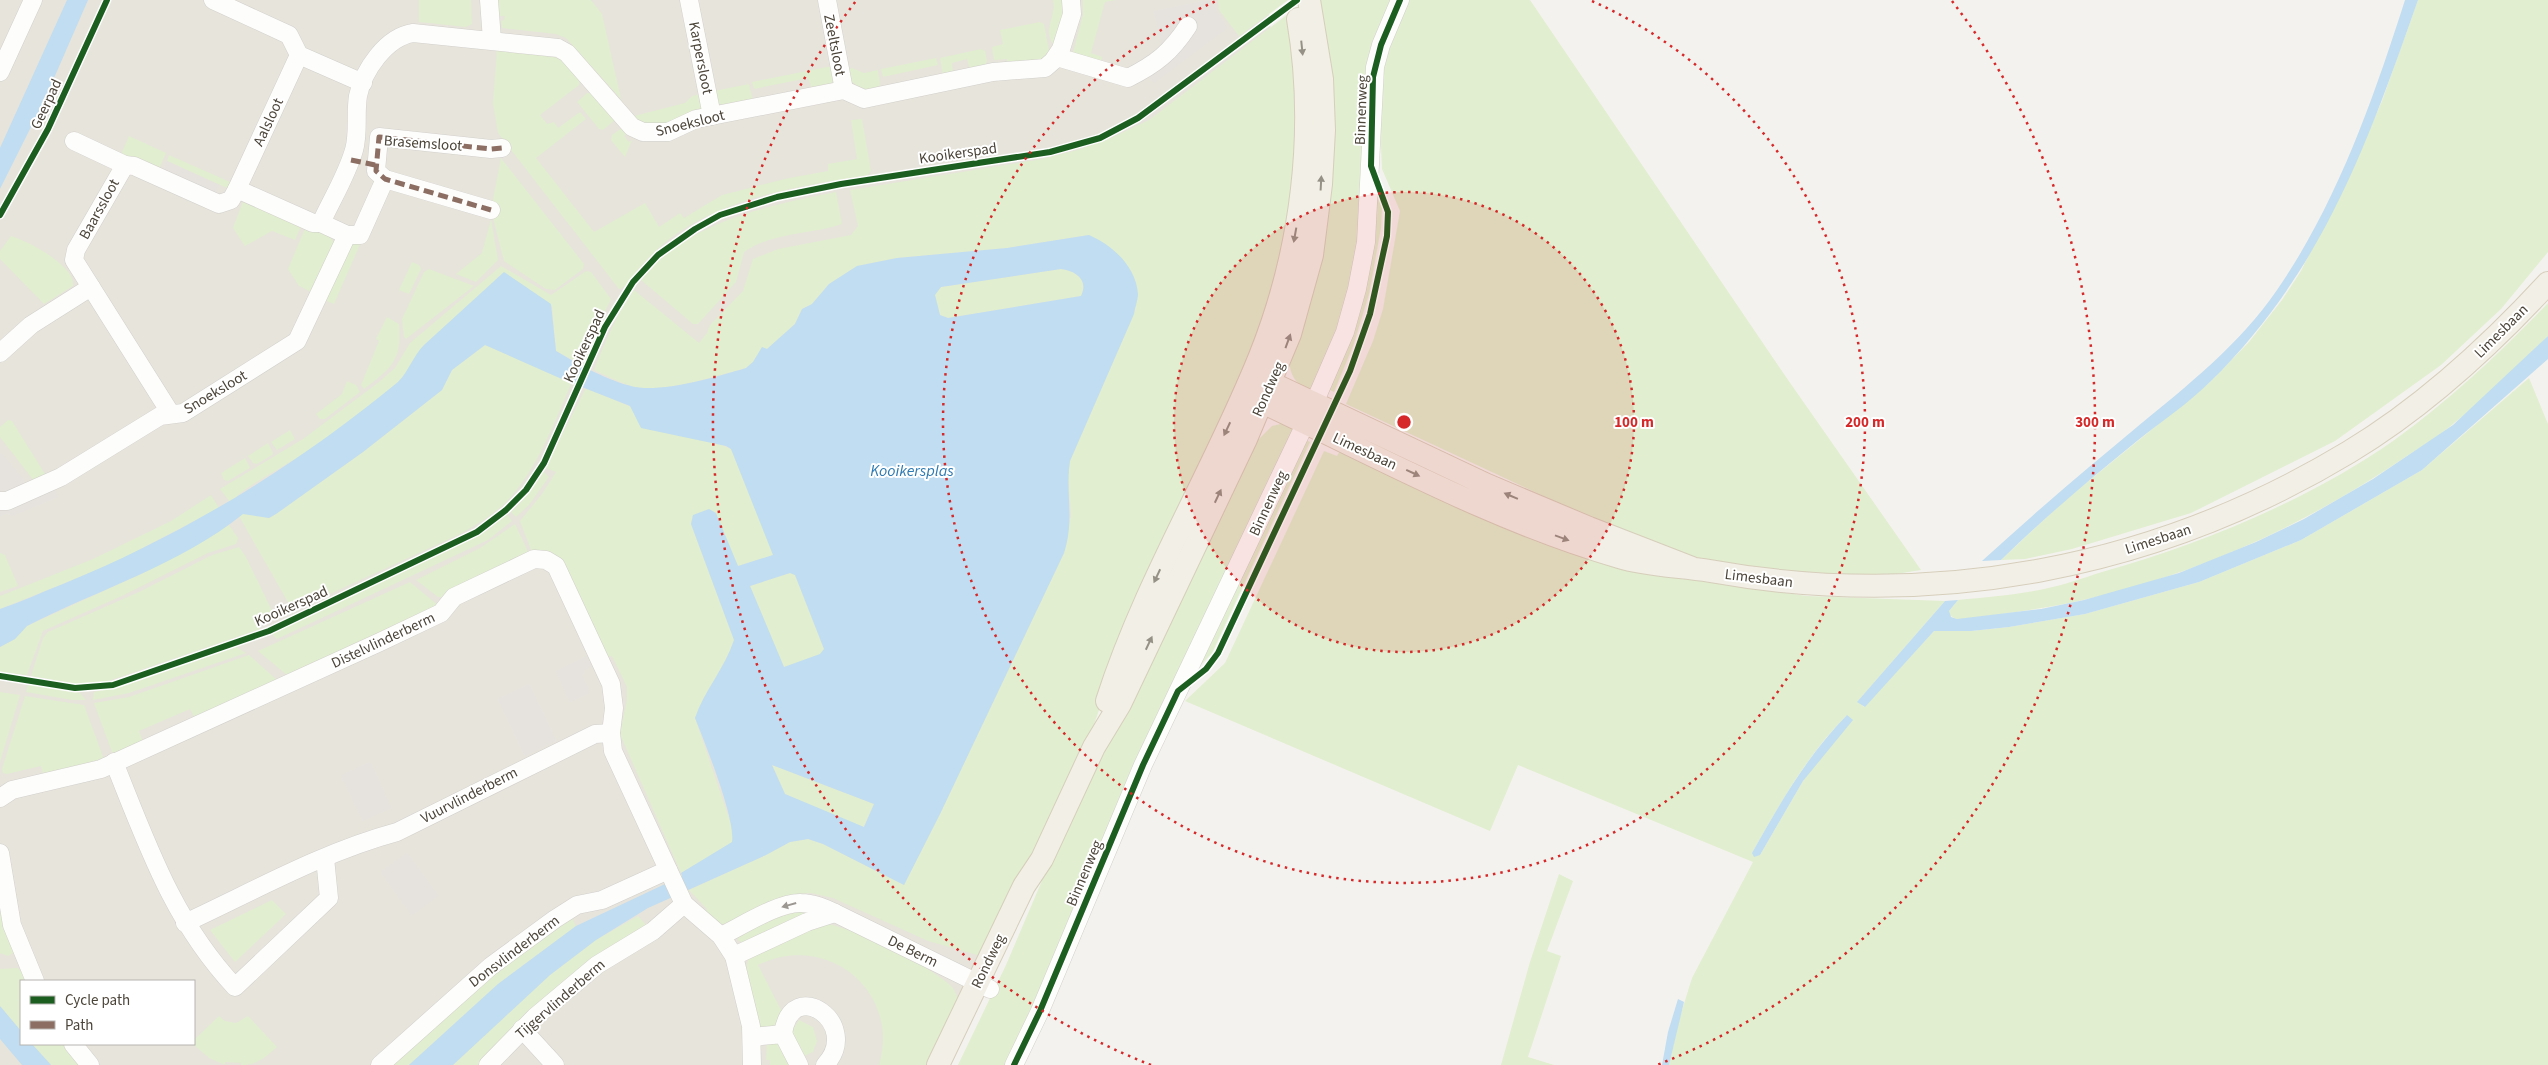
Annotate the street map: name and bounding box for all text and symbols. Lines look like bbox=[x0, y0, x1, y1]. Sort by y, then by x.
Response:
street label: Zeeltsloot bbox=[818, 12, 851, 78]
street label: Karpersloot bbox=[683, 20, 718, 96]
one-way arrow bbox=[1298, 40, 1306, 56]
street label: Binnenweg bbox=[1350, 74, 1373, 145]
street label: Geerpad bbox=[26, 76, 67, 133]
street label: Aalsloot bbox=[248, 95, 289, 150]
street label: Snoeksloot bbox=[653, 105, 727, 142]
street label: Brasemsloot bbox=[383, 130, 463, 157]
street label: Kooikerspad bbox=[918, 138, 998, 169]
one-way arrow bbox=[1318, 174, 1326, 190]
street label: Baarssloot bbox=[74, 175, 125, 243]
one-way arrow bbox=[1290, 227, 1298, 243]
street label: Limesbaan bbox=[2470, 300, 2533, 363]
street label: Kooikerspad bbox=[558, 306, 611, 386]
one-way arrow bbox=[1284, 333, 1292, 348]
street label: Rondweg bbox=[1247, 358, 1290, 420]
street label: Snoeksloot bbox=[180, 365, 251, 420]
text: 100 m bbox=[1614, 412, 1654, 433]
text: 200 m bbox=[1845, 412, 1885, 433]
text: 300 m bbox=[2075, 412, 2115, 433]
centre of rings bbox=[1395, 413, 1413, 431]
one-way arrow bbox=[1223, 422, 1231, 436]
street label: Limesbaan bbox=[1329, 427, 1400, 475]
water label: Kooikersplas bbox=[870, 460, 954, 482]
street label: Binnenweg bbox=[1244, 467, 1293, 539]
one-way arrow bbox=[1406, 470, 1420, 478]
one-way arrow bbox=[1215, 489, 1223, 503]
one-way arrow bbox=[1504, 491, 1519, 499]
street label: Limesbaan bbox=[2122, 519, 2194, 560]
one-way arrow bbox=[1555, 535, 1570, 542]
street label: Limesbaan bbox=[1724, 564, 1794, 593]
one-way arrow bbox=[1153, 569, 1161, 583]
street label: Kooikerspad bbox=[251, 581, 331, 632]
street label: Distelvlinderberm bbox=[328, 607, 438, 674]
one-way arrow bbox=[1145, 636, 1153, 650]
street label: Vuurvlinderberm bbox=[417, 762, 521, 829]
street label: Binnenweg bbox=[1061, 836, 1108, 910]
one-way arrow bbox=[781, 902, 796, 910]
street label: Donsvlinderberm bbox=[464, 910, 564, 993]
street label: De Berm bbox=[884, 930, 941, 973]
street label: Rondweg bbox=[966, 930, 1011, 992]
street label: Tijgervlinderberm bbox=[511, 954, 610, 1044]
legend bbox=[20, 980, 195, 1045]
text: Cycle path bbox=[65, 990, 130, 1011]
text: Path bbox=[65, 1015, 93, 1036]

